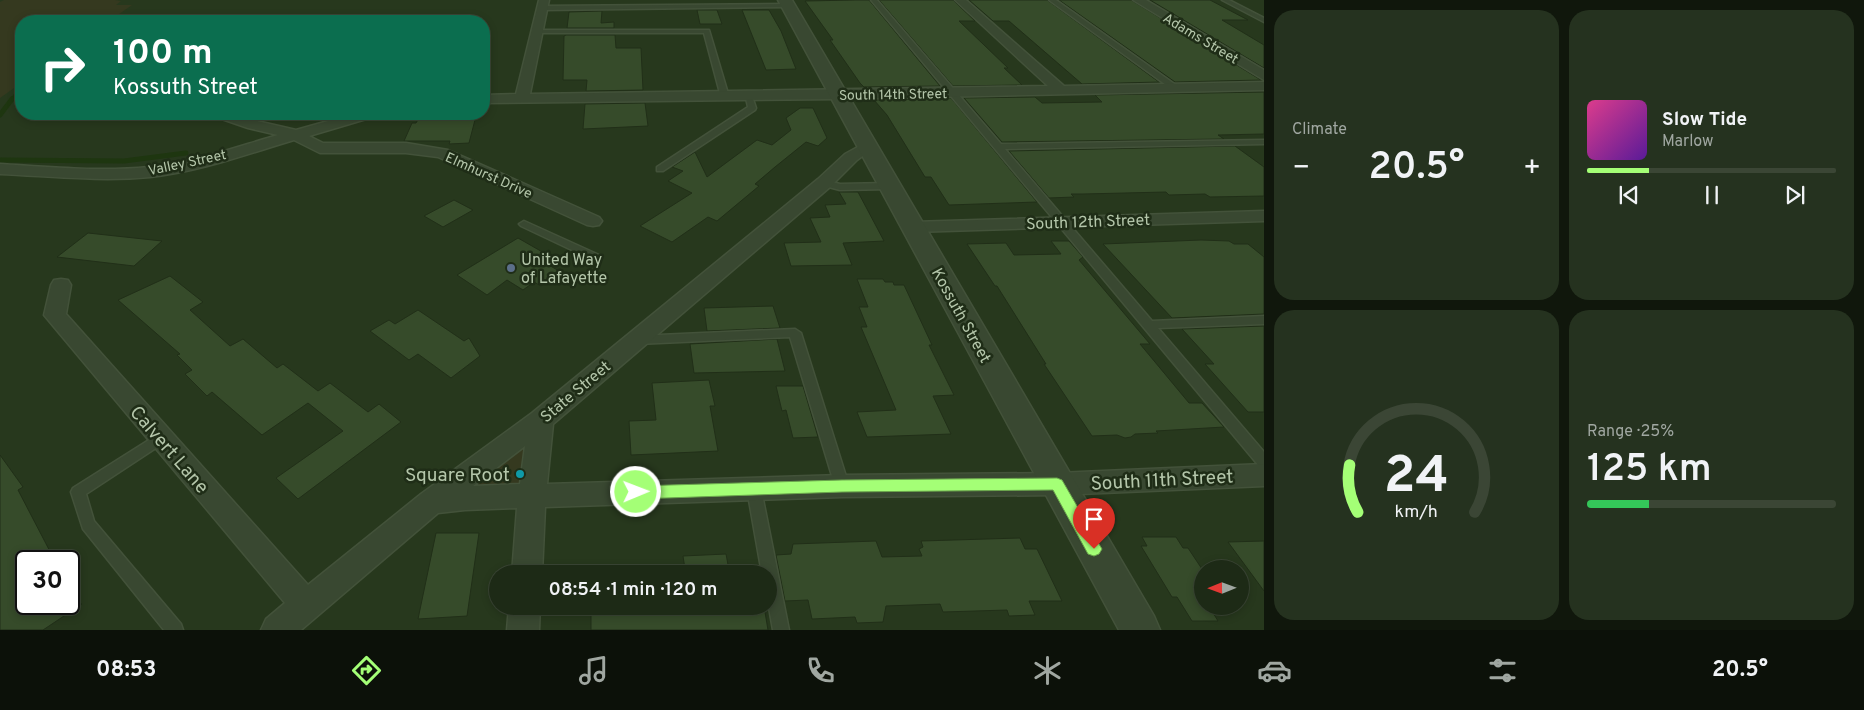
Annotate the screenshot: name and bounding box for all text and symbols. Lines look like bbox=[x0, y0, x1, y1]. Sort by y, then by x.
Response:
street label: Adams Street bbox=[1159, 10, 1241, 68]
text: 100 m bbox=[113, 32, 213, 76]
icon: right bbox=[30, 35, 95, 100]
text: Kossuth Street bbox=[113, 75, 258, 102]
street label: South 14th Street bbox=[839, 86, 947, 105]
text: Slow Tide bbox=[1662, 108, 1747, 132]
text: Climate bbox=[1292, 120, 1347, 140]
text: Marlow bbox=[1662, 132, 1714, 152]
text: 20.5° bbox=[1368, 144, 1465, 193]
street label: Valley Street bbox=[147, 147, 228, 180]
street label: Elmhurst Drive bbox=[442, 150, 534, 203]
text: − bbox=[1292, 151, 1310, 187]
text: + bbox=[1523, 151, 1541, 187]
icon: previous bbox=[1615, 181, 1643, 209]
icon: pause bbox=[1698, 181, 1726, 209]
icon: next bbox=[1781, 181, 1809, 209]
street label: South 12th Street bbox=[1026, 211, 1150, 235]
place label: United Way of Lafayette bbox=[521, 251, 607, 289]
marker: United Way of Lafayette bbox=[505, 262, 517, 274]
street label: Kossuth Street bbox=[926, 265, 995, 367]
street label: State Street bbox=[537, 357, 616, 428]
street label: Calvert Lane bbox=[124, 401, 213, 499]
text: Range · 25% bbox=[1587, 422, 1674, 442]
text: 24 bbox=[1384, 445, 1449, 511]
text: 125 km bbox=[1587, 446, 1712, 495]
place label: Square Root bbox=[405, 464, 510, 488]
position arrow bbox=[609, 465, 661, 517]
street label: South 11th Street bbox=[1090, 465, 1234, 497]
marker: Square Root bbox=[514, 468, 526, 480]
pin bbox=[1073, 498, 1115, 549]
text: km/h bbox=[1395, 501, 1438, 524]
icon: arrive bbox=[1080, 505, 1108, 533]
speed limit sign: 30 bbox=[15, 550, 80, 615]
north arrow bbox=[1194, 560, 1249, 615]
map controls bbox=[1194, 560, 1249, 615]
text: 08:54 · 1 min · 120 m bbox=[549, 578, 717, 602]
icon: directions bbox=[349, 653, 384, 688]
icon: music bbox=[576, 653, 611, 688]
icon: phone bbox=[803, 653, 838, 688]
icon: climate bbox=[1030, 653, 1065, 688]
icon: car bbox=[1257, 653, 1292, 688]
icon: filters bbox=[1485, 653, 1520, 688]
text: 08:53 bbox=[96, 657, 156, 684]
text: 20.5° bbox=[1712, 657, 1768, 684]

